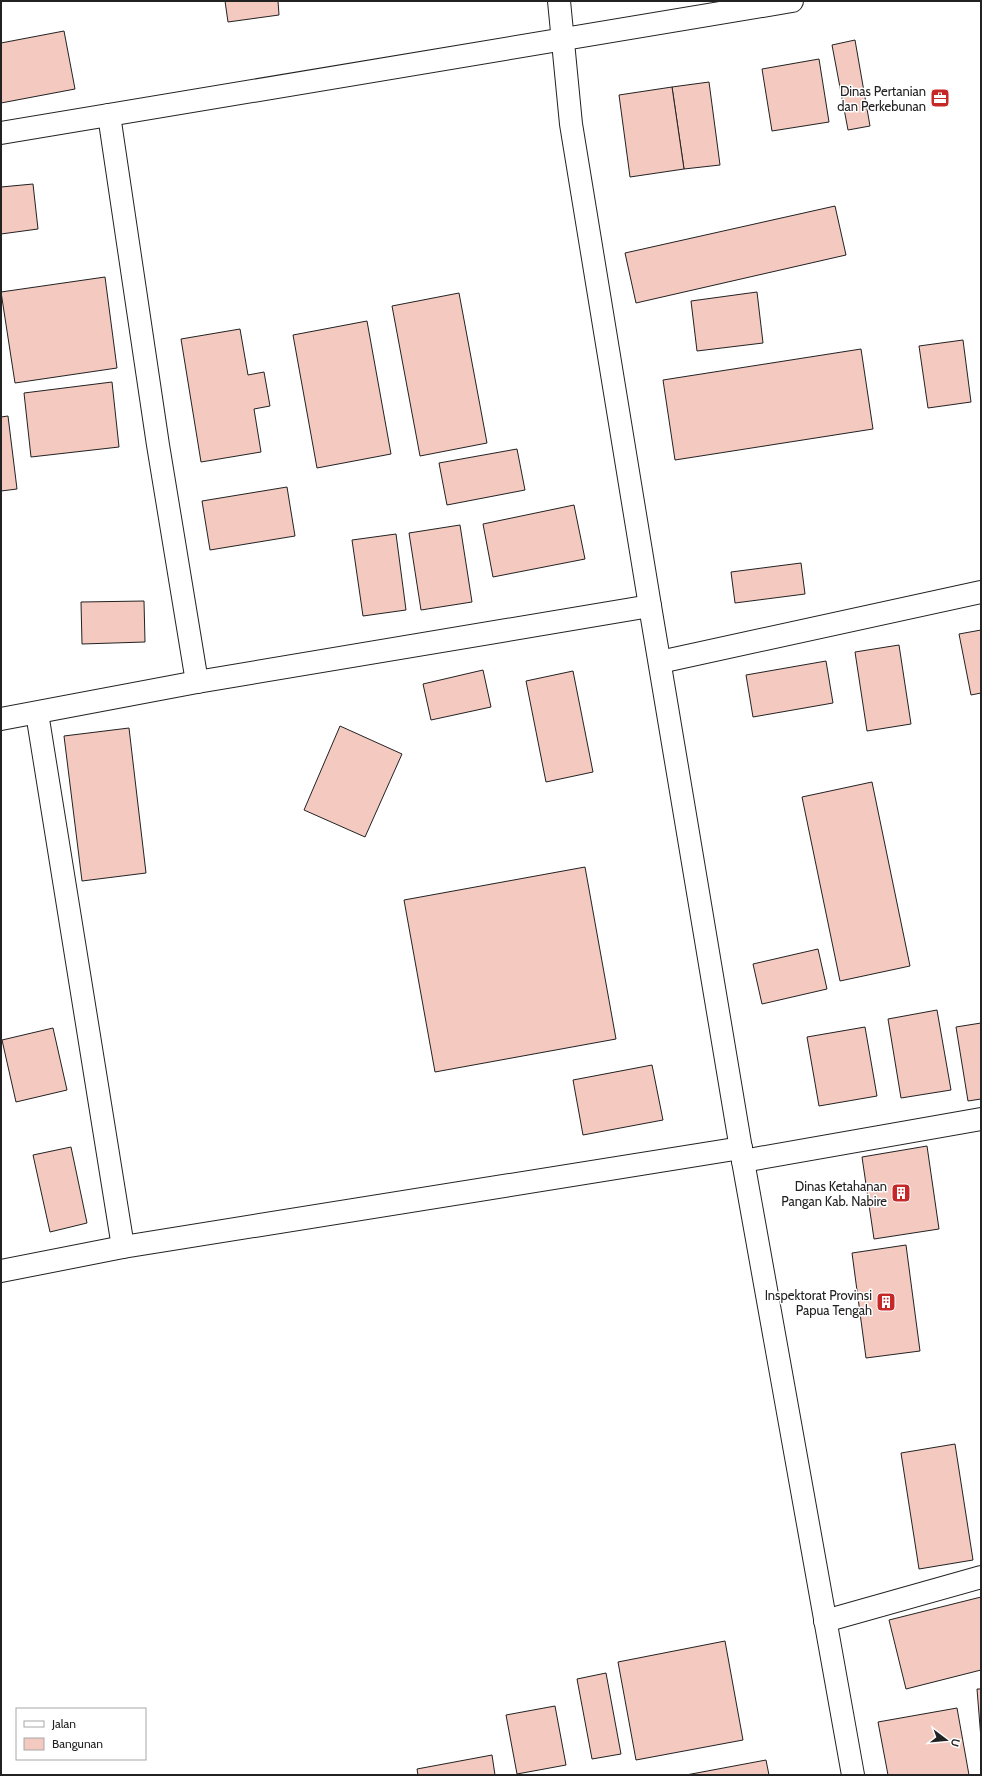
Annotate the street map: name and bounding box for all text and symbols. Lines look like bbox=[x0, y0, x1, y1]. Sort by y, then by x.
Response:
place label: Dinas Pertanian dan Perkebunan bbox=[837, 83, 926, 114]
office icon: Dinas Pertanian dan Perkebunan bbox=[929, 87, 951, 109]
place label: Dinas Ketahanan Pangan Kab. Nabire bbox=[781, 1178, 887, 1209]
building icon: Dinas Ketahanan Pangan Kab. Nabire bbox=[890, 1182, 912, 1204]
place label: Inspektorat Provinsi Papua Tengah bbox=[765, 1287, 872, 1318]
building icon: Inspektorat Provinsi Papua Tengah bbox=[875, 1291, 897, 1313]
legend bbox=[16, 1708, 146, 1760]
text: Jalan bbox=[51, 1716, 76, 1731]
north arrow bbox=[926, 1720, 966, 1760]
text: Bangunan bbox=[52, 1736, 103, 1751]
text: U bbox=[948, 1737, 963, 1749]

